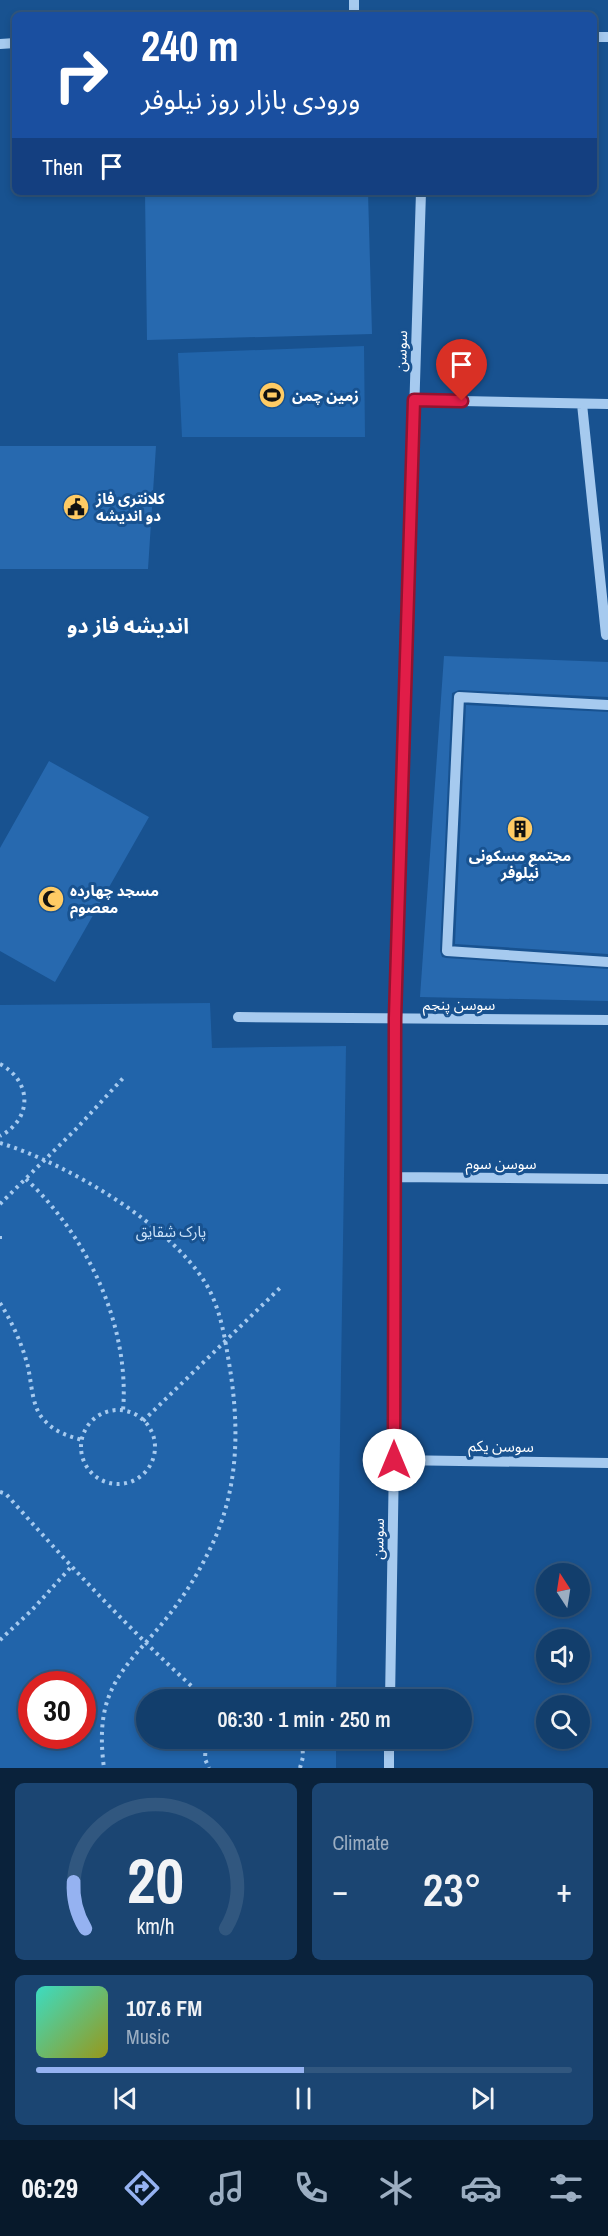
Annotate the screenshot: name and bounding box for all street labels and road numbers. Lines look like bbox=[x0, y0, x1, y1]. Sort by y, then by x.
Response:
street label: سوسن bbox=[390, 330, 412, 372]
street label: سوسن پنجم bbox=[423, 994, 496, 1016]
street label: سوسن سوم bbox=[465, 1153, 537, 1175]
street label: سوسن یکم bbox=[468, 1435, 534, 1458]
street label: سوسن bbox=[367, 1518, 389, 1560]

